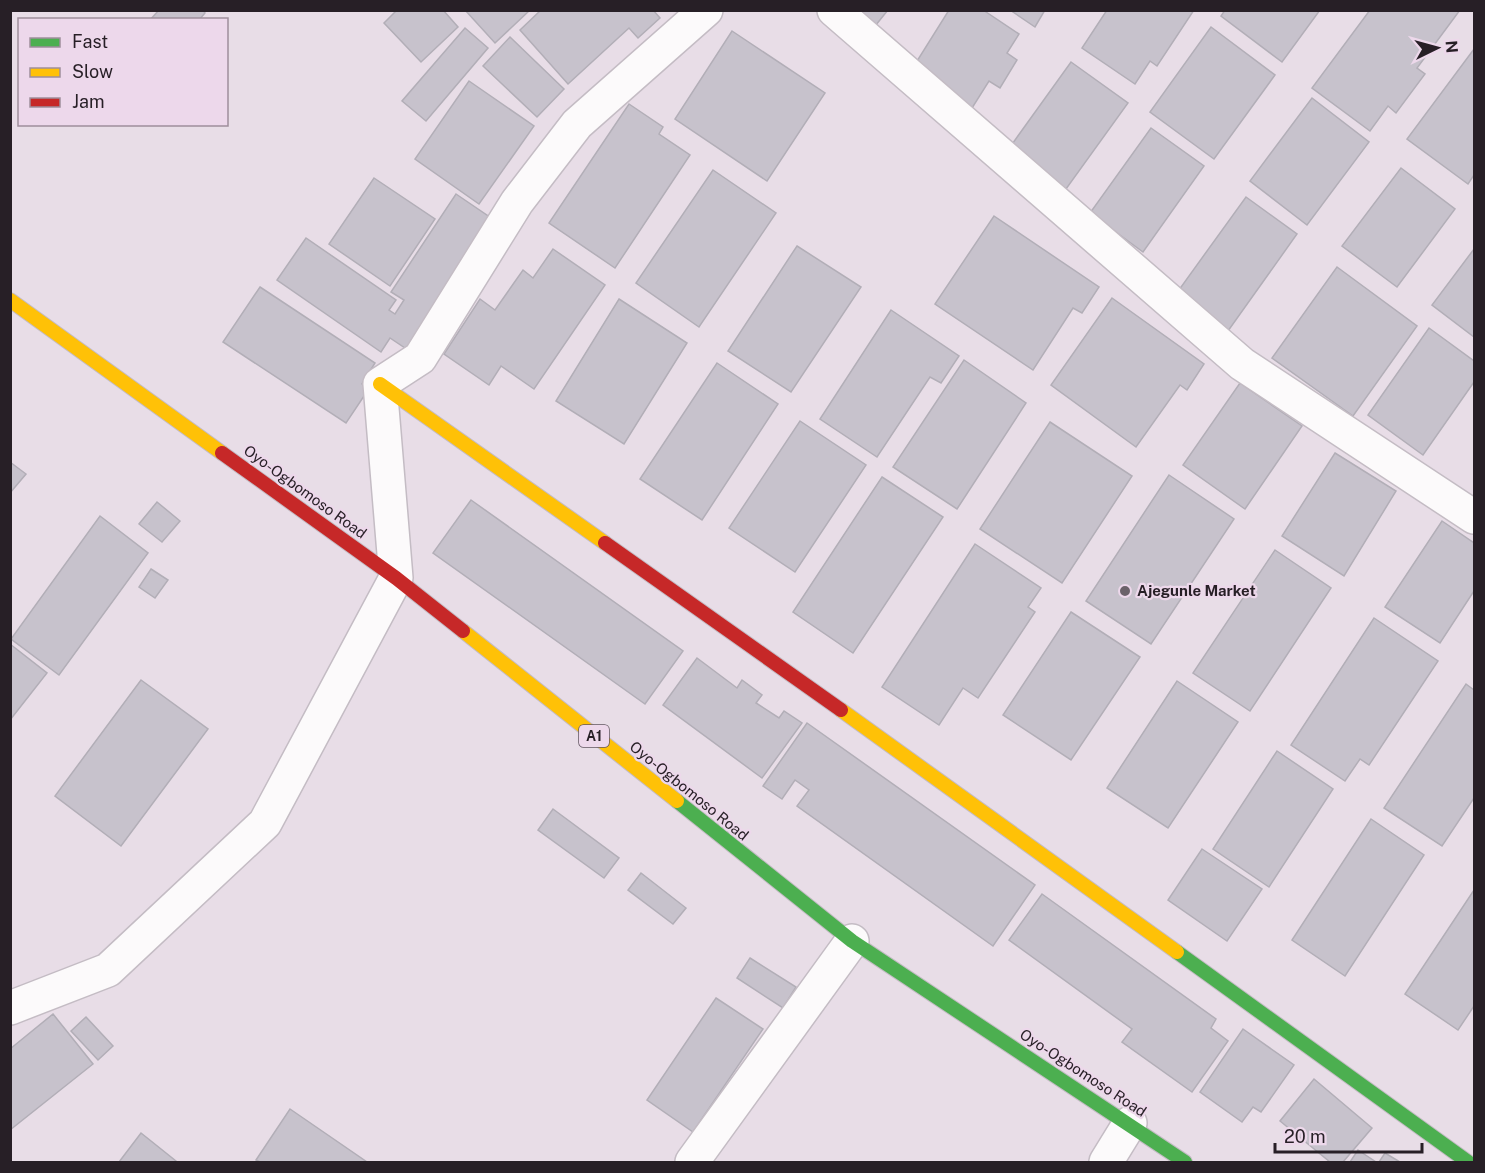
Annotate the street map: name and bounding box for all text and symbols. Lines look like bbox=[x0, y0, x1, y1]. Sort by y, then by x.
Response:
legend bbox=[18, 18, 228, 126]
north arrow bbox=[1407, 18, 1467, 78]
text: Fast bbox=[72, 31, 108, 52]
text: N bbox=[1441, 40, 1461, 54]
text: Slow bbox=[72, 61, 113, 82]
text: Jam bbox=[72, 91, 105, 112]
street label: Oyo-Ogbomoso Road bbox=[241, 441, 370, 542]
place label: Ajegunle Market bbox=[1137, 582, 1256, 599]
marker: Ajegunle Market bbox=[1118, 584, 1132, 598]
road number: A1 bbox=[579, 725, 609, 747]
street label: Oyo-Ogbomoso Road bbox=[627, 738, 752, 844]
street label: Oyo-Ogbomoso Road bbox=[1017, 1025, 1150, 1120]
scale bar bbox=[1275, 1116, 1422, 1154]
text: 20 m bbox=[1284, 1126, 1326, 1147]

